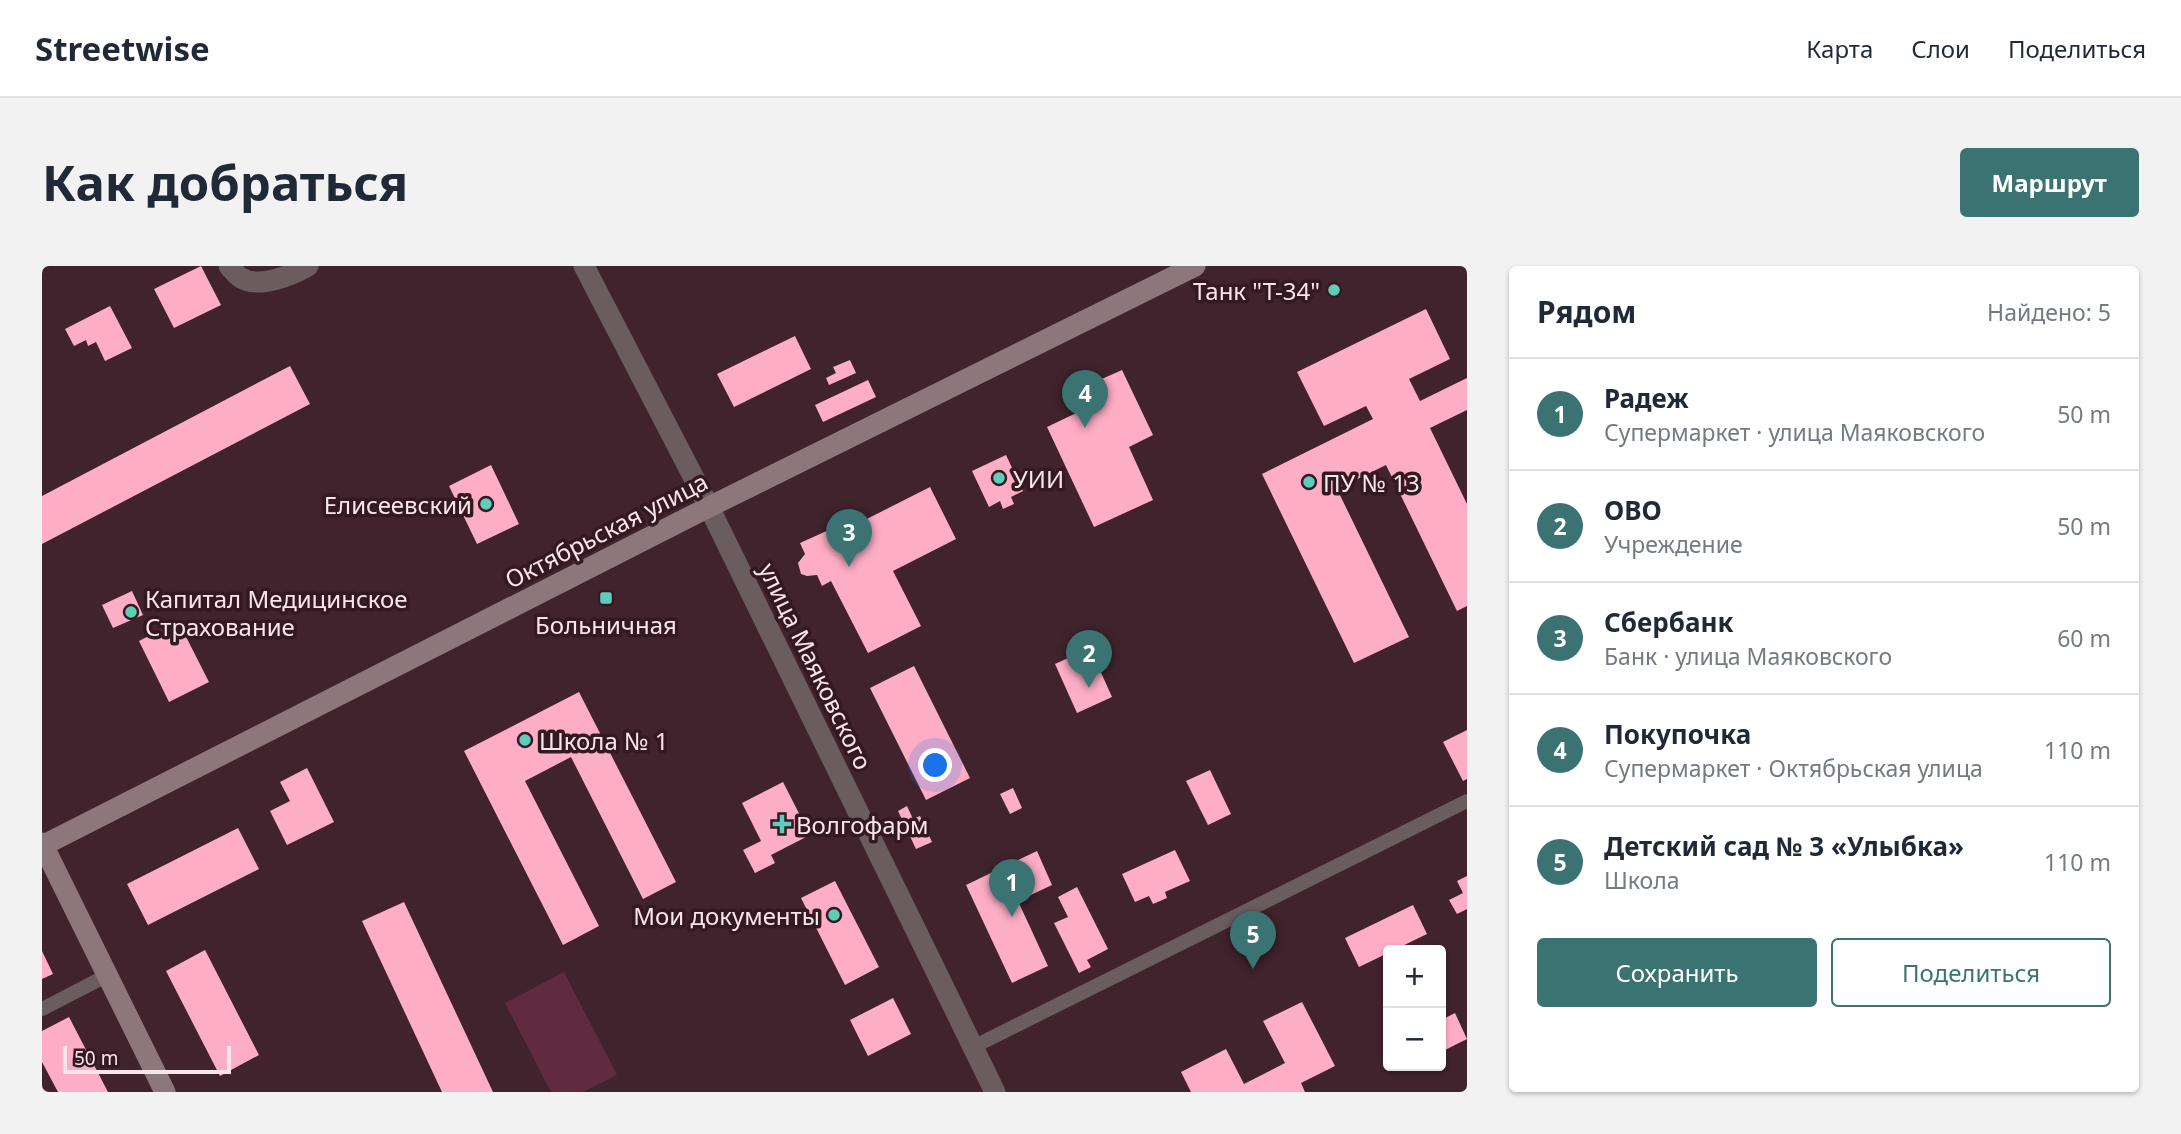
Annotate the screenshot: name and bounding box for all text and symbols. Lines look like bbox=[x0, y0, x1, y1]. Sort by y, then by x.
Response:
text: Streetwise bbox=[35, 26, 210, 71]
text: Карта bbox=[1806, 32, 1873, 65]
text: Слои bbox=[1911, 32, 1970, 65]
text: Поделиться bbox=[2008, 32, 2146, 65]
button: Маршрут bbox=[1960, 148, 2139, 217]
text: Как добраться bbox=[42, 149, 408, 215]
place label: Танк "Т-34" bbox=[1193, 274, 1320, 307]
marker: Танк "Т-34" bbox=[1326, 282, 1342, 298]
text: Рядом bbox=[1537, 291, 1636, 332]
text: Найдено: 5 bbox=[1987, 296, 2111, 328]
pin: 4 bbox=[1062, 370, 1108, 428]
text: Радеж bbox=[1604, 380, 1689, 416]
text: 1 bbox=[1553, 398, 1567, 430]
text: 50 m bbox=[2057, 398, 2111, 430]
text: Супермаркет · улица Маяковского bbox=[1604, 416, 1985, 448]
place label: УИИ bbox=[1013, 462, 1064, 495]
street label: Октябрьская улица bbox=[499, 465, 713, 595]
place label: ПУ № 13 bbox=[1323, 466, 1420, 499]
marker: УИИ bbox=[991, 470, 1007, 486]
marker: ПУ № 13 bbox=[1301, 474, 1317, 490]
place label: Елисеевский bbox=[324, 488, 472, 521]
text: ОВО bbox=[1604, 492, 1662, 528]
marker: Елисеевский bbox=[478, 496, 494, 512]
pin: 3 bbox=[826, 509, 872, 567]
text: 2 bbox=[1553, 510, 1567, 542]
text: 50 m bbox=[2057, 510, 2111, 542]
text: Учреждение bbox=[1604, 528, 1743, 560]
street label: улица Маяковского bbox=[752, 557, 880, 775]
place label: Капитал Медицинское Страхование bbox=[145, 582, 408, 643]
marker: Больничная bbox=[598, 590, 614, 606]
marker: Капитал Медицинское Страхование bbox=[123, 604, 139, 620]
text: Сбербанк bbox=[1604, 604, 1733, 640]
place label: Больничная bbox=[535, 608, 677, 641]
text: 3 bbox=[1553, 622, 1567, 654]
text: 60 m bbox=[2057, 622, 2111, 654]
pin: 2 bbox=[1066, 630, 1112, 688]
text: Банк · улица Маяковского bbox=[1604, 640, 1892, 672]
text: Покупочка bbox=[1604, 716, 1751, 752]
place label: Школа № 1 bbox=[539, 724, 668, 757]
marker: Школа № 1 bbox=[517, 732, 533, 748]
text: 4 bbox=[1553, 734, 1567, 766]
text: 110 m bbox=[2044, 734, 2111, 766]
your location bbox=[918, 748, 952, 782]
text: Супермаркет · Октябрьская улица bbox=[1604, 752, 1983, 784]
place label: Волгофарм bbox=[796, 808, 929, 841]
marker: Волгофарм bbox=[774, 816, 790, 832]
text: Детский сад № 3 «Улыбка» bbox=[1604, 828, 1964, 864]
text: 5 bbox=[1553, 846, 1567, 878]
text: 110 m bbox=[2044, 846, 2111, 878]
pin: 1 bbox=[989, 859, 1035, 917]
text: Школа bbox=[1604, 864, 1680, 896]
place label: Мои документы bbox=[633, 899, 820, 932]
marker: Мои документы bbox=[826, 907, 842, 923]
pin: 5 bbox=[1230, 911, 1276, 969]
button: Сохранить bbox=[1537, 938, 1817, 1007]
button: Поделиться bbox=[1831, 938, 2111, 1007]
map controls bbox=[1383, 945, 1446, 1071]
button: + bbox=[1383, 945, 1446, 1008]
button: − bbox=[1383, 1008, 1446, 1071]
scale bar bbox=[63, 1043, 231, 1075]
text: 50 m bbox=[74, 1045, 118, 1071]

